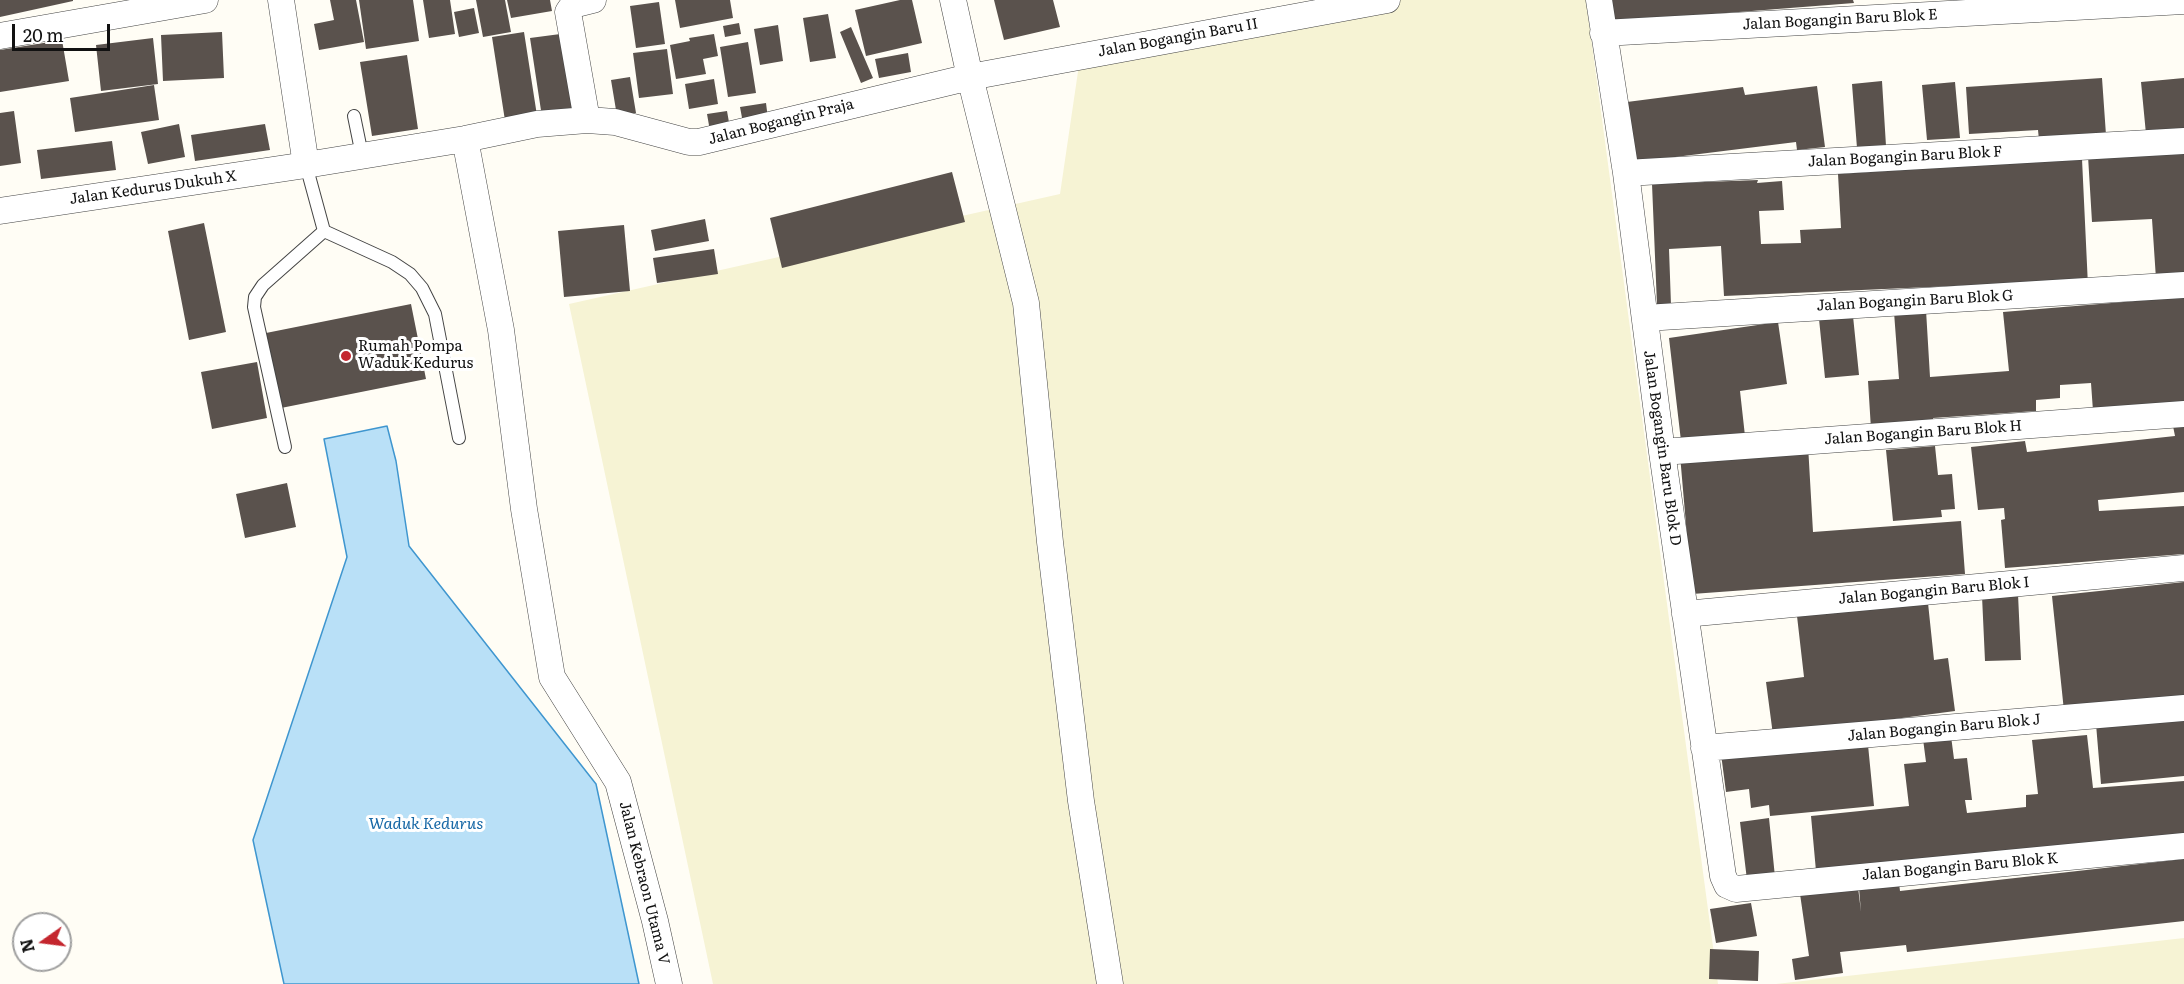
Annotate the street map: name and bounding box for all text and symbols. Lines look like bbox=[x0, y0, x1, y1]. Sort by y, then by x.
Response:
street label: Jalan Bogangin Baru Blok E bbox=[1742, 6, 1938, 34]
scale bar bbox=[15, 12, 112, 50]
street label: Jalan Bogangin Baru II bbox=[1096, 15, 1260, 61]
text: 20 m bbox=[23, 21, 64, 48]
street label: Jalan Bogangin Praja bbox=[706, 95, 856, 149]
street label: Jalan Bogangin Baru Blok F bbox=[1807, 143, 2003, 171]
street label: Jalan Kedurus Dukuh X bbox=[68, 167, 238, 209]
street label: Jalan Bogangin Baru Blok G bbox=[1816, 287, 2014, 315]
place label: Rumah Pompa Waduk Kedurus bbox=[358, 338, 473, 373]
marker: Rumah Pompa Waduk Kedurus bbox=[339, 349, 353, 363]
street label: Jalan Bogangin Baru Blok D bbox=[1639, 349, 1685, 547]
street label: Jalan Bogangin Baru Blok H bbox=[1823, 417, 2023, 449]
street label: Jalan Bogangin Baru Blok I bbox=[1838, 574, 2030, 608]
street label: Jalan Bogangin Baru Blok J bbox=[1847, 711, 2041, 745]
street label: Jalan Kebraon Utama V bbox=[615, 799, 673, 967]
water label: Waduk Kedurus bbox=[369, 814, 483, 834]
street label: Jalan Bogangin Baru Blok K bbox=[1861, 849, 2059, 885]
north arrow bbox=[12, 912, 72, 972]
text: N bbox=[13, 936, 40, 955]

